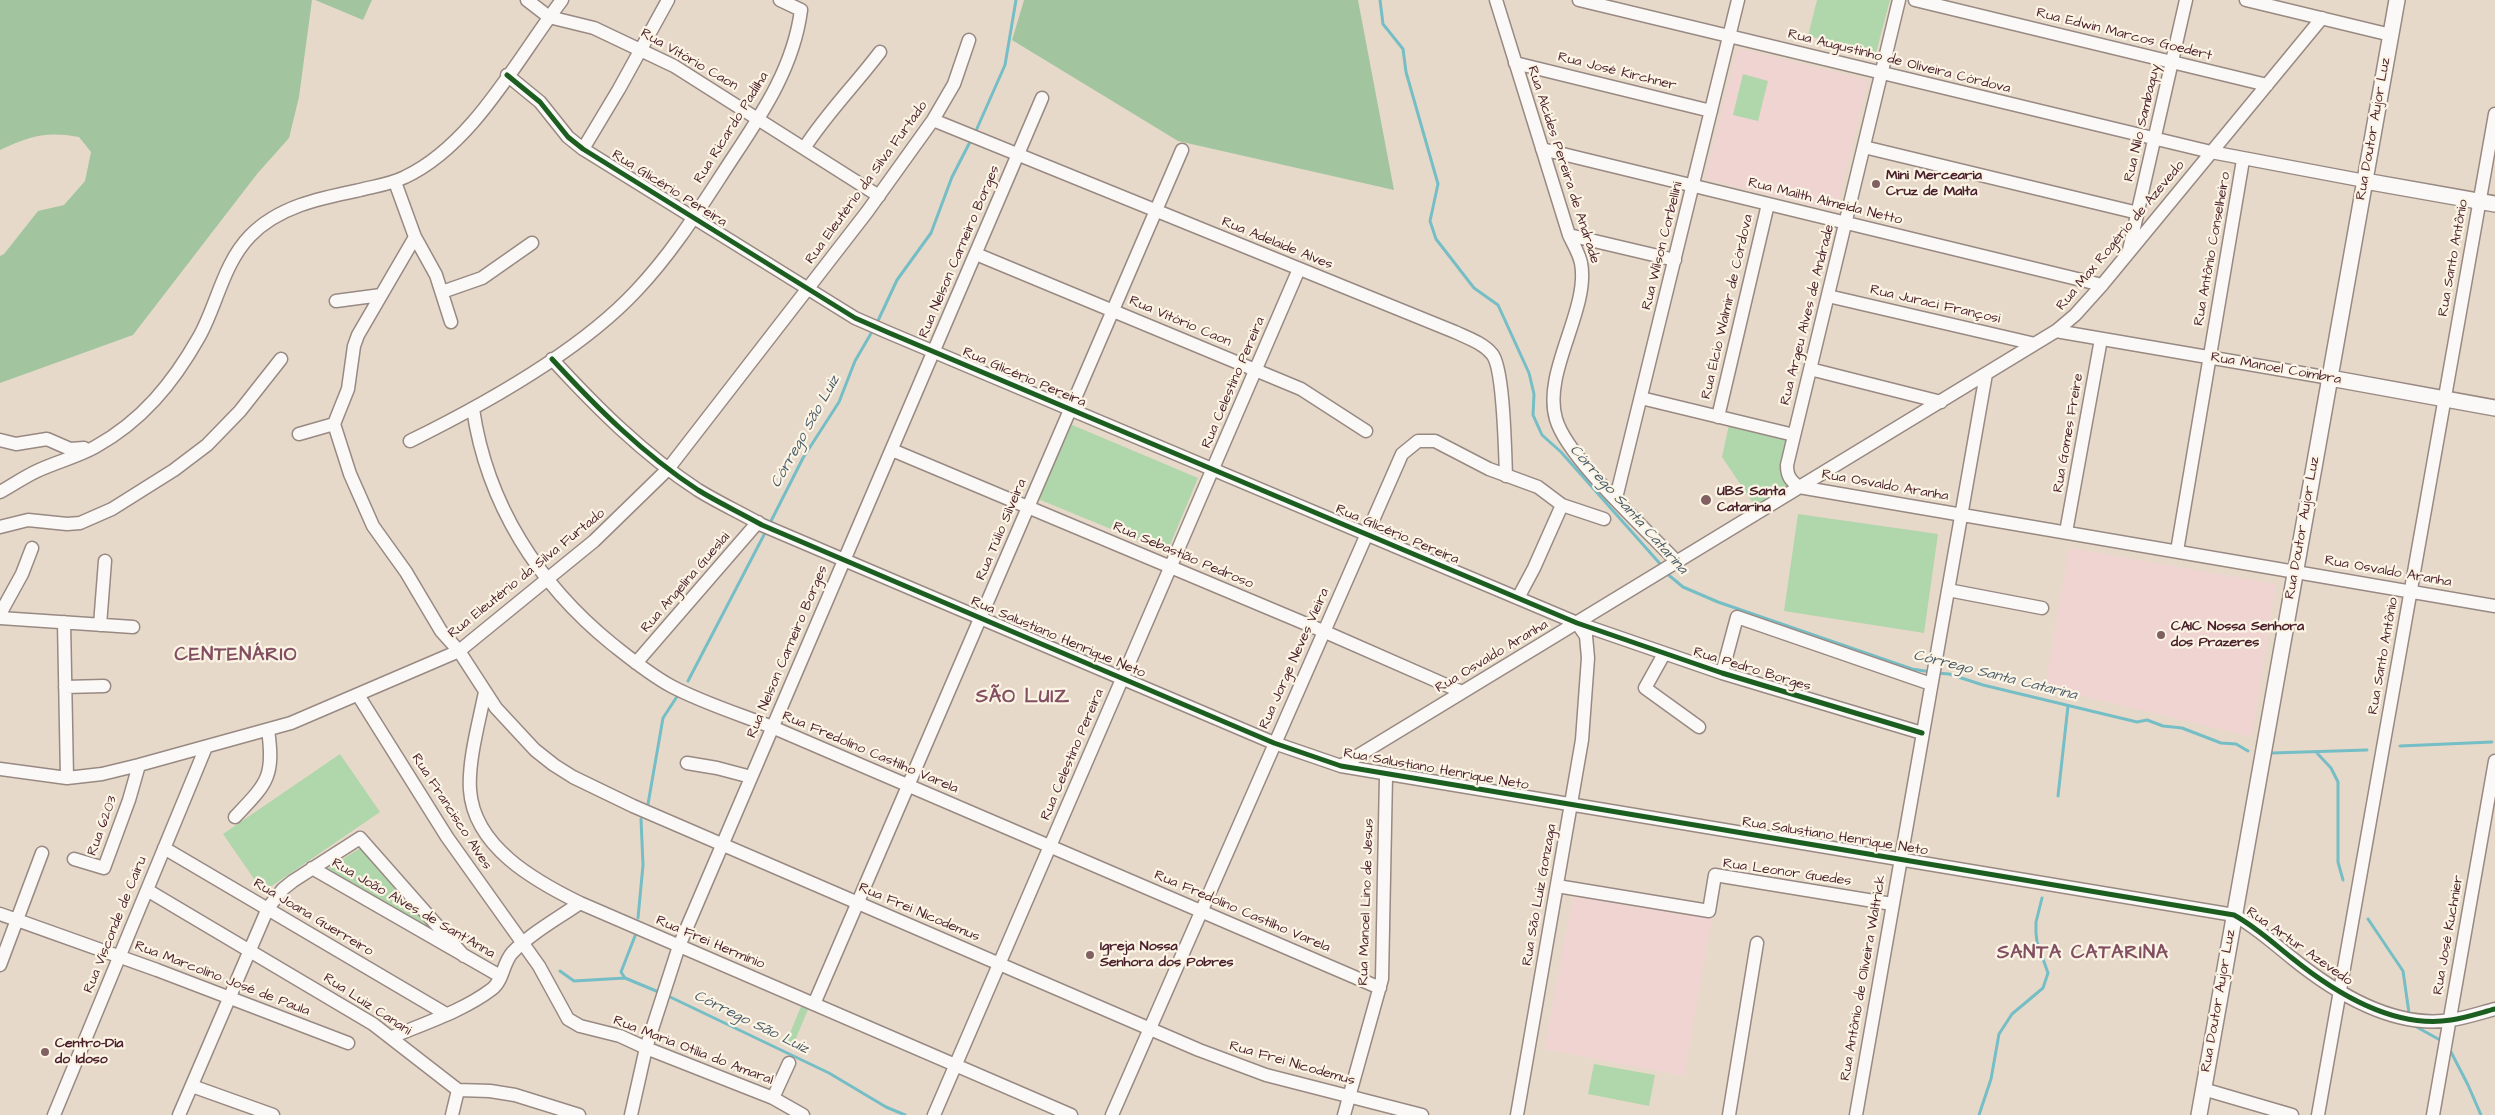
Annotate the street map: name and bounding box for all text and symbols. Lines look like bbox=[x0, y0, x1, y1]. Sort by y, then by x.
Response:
street label: Rua Edwin Marcos Goedert bbox=[2034, 5, 2214, 65]
street label: Rua Vitório Caon bbox=[637, 25, 741, 95]
street label: Rua Augustinho de Oliveira Córdova bbox=[1786, 26, 2012, 98]
street label: Rua José Kirchner bbox=[1556, 49, 1678, 95]
street label: Rua Doutor Aujor Luz bbox=[2353, 57, 2395, 201]
street label: Rua Nilo Sambaquy bbox=[2121, 62, 2165, 184]
street label: Rua Alcides Pereira de Andrade bbox=[1523, 64, 1603, 266]
street label: Rua Ricardo Padilha bbox=[691, 69, 773, 187]
street label: Rua Eleutério da Silva Furtado bbox=[802, 98, 932, 268]
street label: Rua Glicério Pereira bbox=[608, 147, 730, 231]
street label: Rua Max Rogério de Azevedo bbox=[2053, 158, 2189, 314]
street label: Rua Nelson Carneiro Borges bbox=[916, 163, 1004, 341]
place label: Mini Mercearia Cruz de Malta bbox=[1886, 168, 1982, 200]
street label: Rua Antônio Conselheiro bbox=[2191, 171, 2235, 327]
street label: Rua Mailth Almeida Netto bbox=[1746, 175, 1904, 229]
marker: Mini Mercearia Cruz de Malta bbox=[1870, 178, 1882, 190]
street label: Rua Wilson Corbellini bbox=[1639, 180, 1687, 312]
street label: Rua Santo Antônio bbox=[2435, 198, 2473, 318]
street label: Rua Élcio Walmir de Córdova bbox=[1699, 213, 1757, 401]
street label: Rua Adelaide Alves bbox=[1219, 214, 1335, 274]
street label: Rua Argeu Alves de Andrade bbox=[1777, 223, 1839, 407]
street label: Rua Juraci Françosi bbox=[1868, 282, 2002, 328]
street label: Rua Vitório Caon bbox=[1126, 293, 1234, 351]
street label: Rua Celestino Pereira bbox=[1199, 315, 1269, 451]
street label: Rua Glicério Pereira bbox=[960, 344, 1088, 412]
street label: Rua Manoel Coimbra bbox=[2209, 349, 2343, 389]
street label: Rua Gomes Freire bbox=[2050, 372, 2088, 494]
water label: Córrego São Luiz bbox=[768, 373, 844, 491]
water label: Córrego Santa Catarina bbox=[1565, 442, 1691, 578]
street label: Rua Doutor Aujor Luz bbox=[2282, 456, 2324, 600]
street label: Rua Osvaldo Aranha bbox=[1820, 467, 1950, 505]
street label: Rua Túlio Silveira bbox=[973, 477, 1031, 583]
place label: UBS Santa Catarina bbox=[1717, 484, 1785, 516]
marker: UBS Santa Catarina bbox=[1699, 493, 1713, 507]
street label: Rua Glicério Pereira bbox=[1333, 501, 1461, 569]
street label: Rua Eleutério da Silva Furtado bbox=[445, 505, 609, 643]
street label: Rua Sebastião Pedroso bbox=[1110, 519, 1256, 593]
street label: Rua Angelina Gueslai bbox=[638, 529, 734, 637]
street label: Rua Osvaldo Aranha bbox=[2323, 553, 2453, 591]
street label: Rua Nelson Carneiro Borges bbox=[744, 563, 832, 741]
street label: Rua Jorge Neves Vieira bbox=[1256, 586, 1334, 732]
street label: Rua Salustiano Henrique Neto bbox=[968, 594, 1148, 682]
street label: Rua Santo Antônio bbox=[2365, 596, 2403, 716]
street label: Rua Osvaldo Aranha bbox=[1433, 617, 1551, 697]
place label: CAIC Nossa Senhora dos Prazeres bbox=[2171, 619, 2304, 652]
marker: CAIC Nossa Senhora dos Prazeres bbox=[2155, 629, 2167, 641]
street label: Rua Pedro Borges bbox=[1691, 644, 1813, 696]
district label: CENTENÁRIO bbox=[173, 645, 299, 667]
water label: Córrego Santa Catarina bbox=[1911, 647, 2079, 705]
district label: SÃO LUIZ bbox=[975, 687, 1071, 709]
street label: Rua Celestino Pereira bbox=[1038, 687, 1108, 823]
street label: Rua Fredolino Castilho Varela bbox=[779, 708, 961, 798]
street label: Rua Salustiano Henrique Neto bbox=[1342, 745, 1530, 795]
street label: Rua Francisco Alves bbox=[407, 751, 495, 873]
street label: Rua 6203 bbox=[84, 794, 122, 858]
street label: Rua Salustiano Henrique Neto bbox=[1741, 814, 1929, 860]
street label: Rua Manoel Lino de Jesus bbox=[1356, 818, 1378, 986]
street label: Rua São Luiz Gonzaga bbox=[1519, 823, 1561, 967]
street label: Rua Visconde de Cairu bbox=[81, 854, 151, 996]
street label: Rua João Alves de Sant'Anna bbox=[328, 855, 498, 963]
street label: Rua Leonor Guedes bbox=[1722, 856, 1852, 890]
street label: Rua Fredolino Castilho Varela bbox=[1151, 867, 1333, 957]
street label: Rua Antônio de Oliveira Waltrick bbox=[1838, 874, 1890, 1082]
street label: Rua José Kuchnier bbox=[2430, 874, 2468, 996]
street label: Rua Joana Guerreiro bbox=[250, 876, 376, 960]
street label: Rua Frei Nicodemus bbox=[856, 880, 982, 946]
street label: Rua Artur Azevedo bbox=[2243, 904, 2355, 990]
street label: Rua Frei Hermínio bbox=[653, 913, 767, 973]
street label: Rua Doutor Aujor Luz bbox=[2198, 929, 2240, 1073]
street label: Rua Marcolino José de Paula bbox=[132, 938, 312, 1020]
place label: Igreja Nossa Senhora dos Pobres bbox=[1100, 939, 1234, 972]
district label: SANTA CATARINA bbox=[1995, 943, 2171, 965]
marker: Igreja Nossa Senhora dos Pobres bbox=[1084, 949, 1096, 961]
street label: Rua Luiz Canani bbox=[320, 970, 414, 1040]
water label: Córrego São Luiz bbox=[691, 987, 811, 1059]
street label: Rua Maria Otília do Amaral bbox=[611, 1013, 775, 1089]
place label: Centro-Dia do Idoso bbox=[55, 1036, 123, 1068]
street label: Rua Frei Nicodemus bbox=[1227, 1038, 1357, 1090]
marker: Centro-Dia do Idoso bbox=[39, 1046, 51, 1058]

